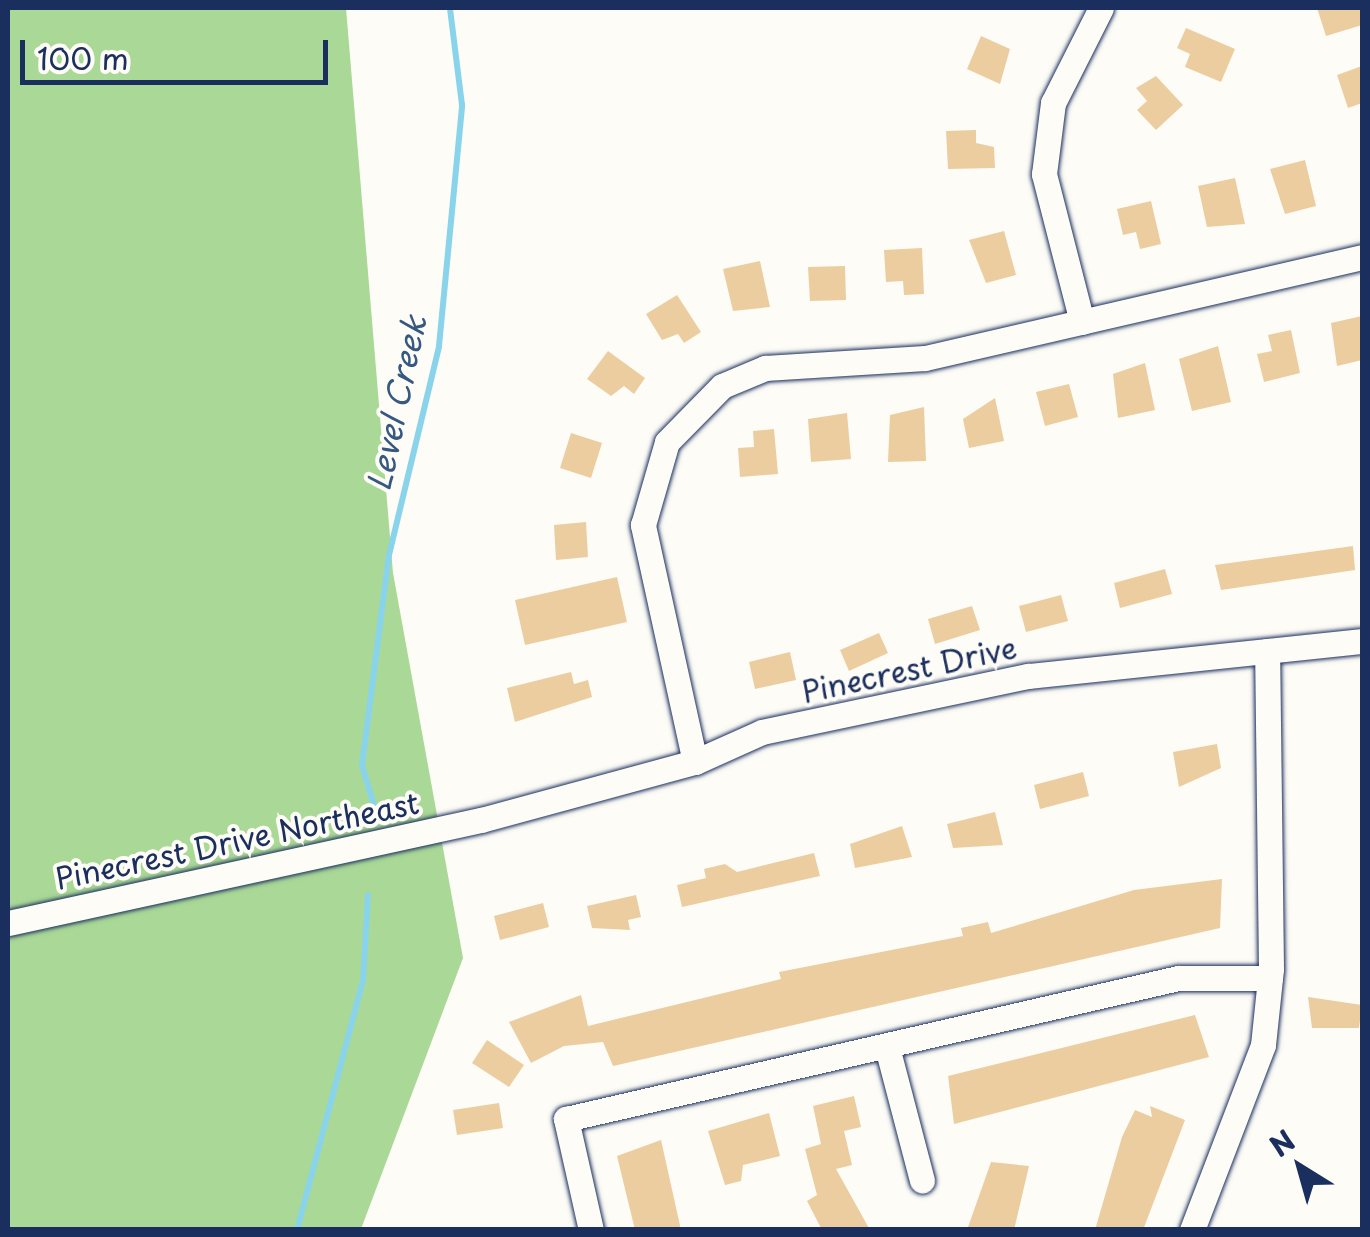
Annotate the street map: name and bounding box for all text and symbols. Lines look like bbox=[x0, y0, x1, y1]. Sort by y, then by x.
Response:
scale bar bbox=[25, 20, 332, 82]
text: 100 m bbox=[37, 35, 129, 80]
water label: Level Creek bbox=[358, 311, 434, 495]
street label: Pinecrest Drive bbox=[799, 629, 1019, 709]
street label: Pinecrest Drive Northeast bbox=[51, 784, 423, 896]
north arrow bbox=[1250, 1117, 1350, 1217]
text: N bbox=[1260, 1119, 1303, 1166]

